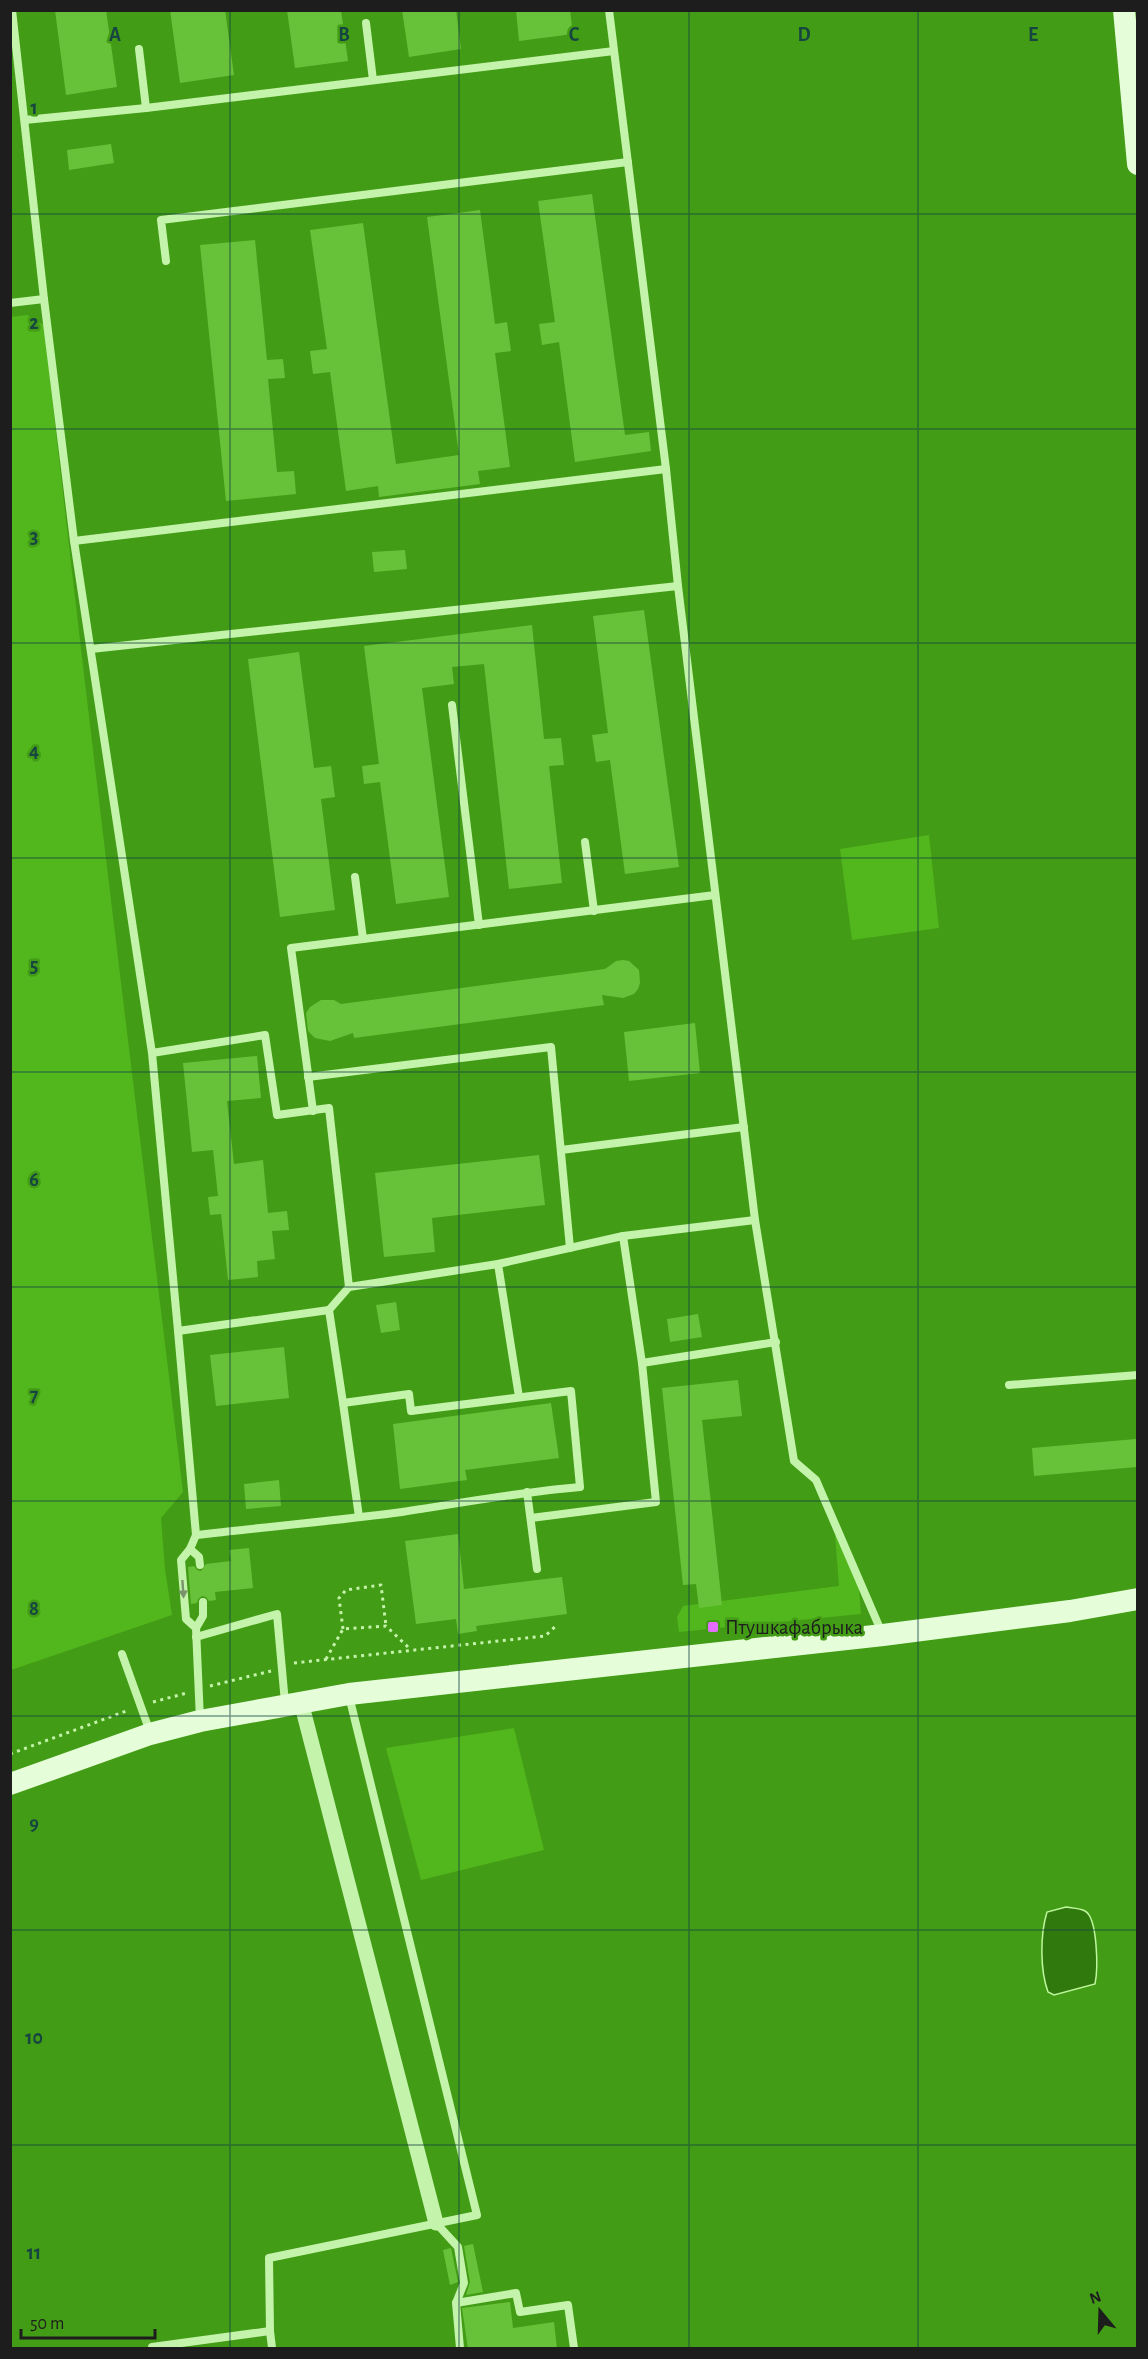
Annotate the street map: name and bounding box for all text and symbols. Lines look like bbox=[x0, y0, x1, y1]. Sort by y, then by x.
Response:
text: A bbox=[109, 25, 121, 45]
text: B bbox=[338, 25, 350, 45]
text: C bbox=[569, 25, 580, 45]
text: D bbox=[797, 25, 811, 45]
text: E bbox=[1028, 25, 1038, 45]
text: 1 bbox=[30, 98, 38, 118]
text: 2 bbox=[29, 313, 39, 333]
text: 3 bbox=[30, 527, 38, 547]
text: 4 bbox=[29, 741, 39, 761]
text: 5 bbox=[30, 956, 38, 976]
text: 6 bbox=[29, 1170, 39, 1190]
text: 7 bbox=[30, 1385, 39, 1405]
one-way arrow bbox=[178, 1580, 187, 1599]
text: 8 bbox=[29, 1599, 39, 1619]
place label: Птушкафабрыка bbox=[725, 1617, 863, 1638]
marker: Птушкафабрыка bbox=[706, 1620, 720, 1634]
text: 9 bbox=[29, 1814, 39, 1834]
text: 10 bbox=[25, 2028, 43, 2048]
text: 11 bbox=[27, 2243, 41, 2263]
north arrow bbox=[1070, 2281, 1130, 2341]
text: N bbox=[1088, 2288, 1103, 2307]
scale bar bbox=[21, 2302, 154, 2340]
text: 50 m bbox=[30, 2315, 64, 2333]

